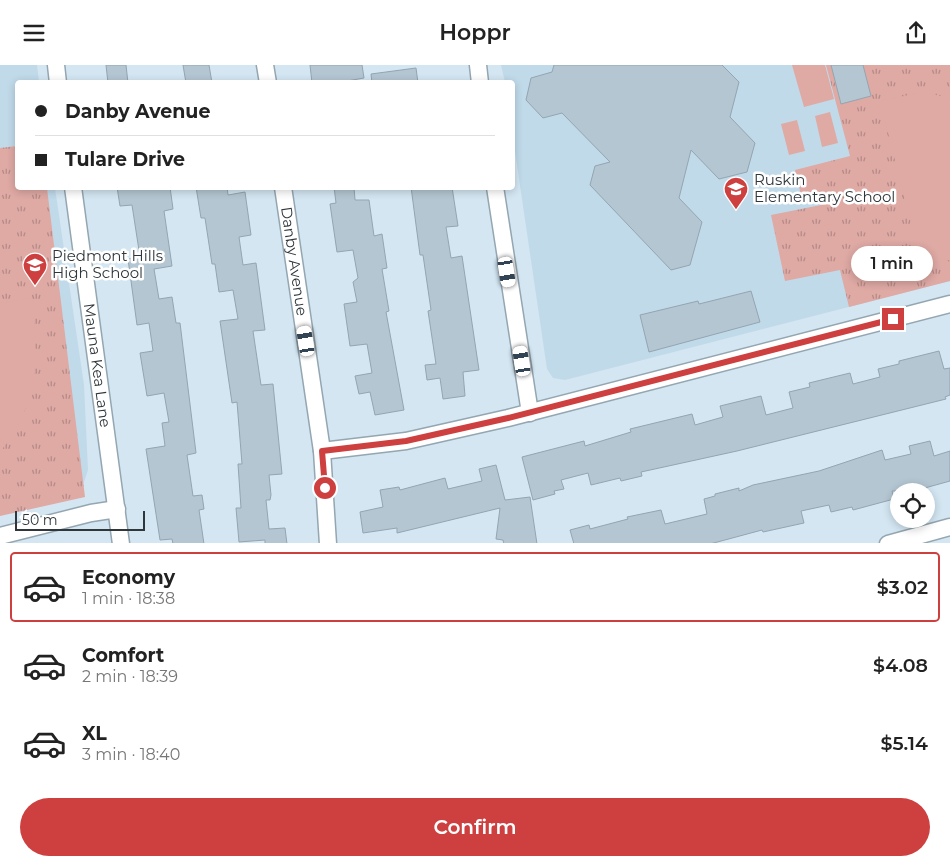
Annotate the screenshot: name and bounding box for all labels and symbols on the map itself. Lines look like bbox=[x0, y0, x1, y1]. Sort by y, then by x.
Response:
place label: Ruskin Elementary School bbox=[754, 170, 895, 206]
school or university icon: Ruskin Elementary School bbox=[723, 176, 749, 210]
street label: Danby Avenue bbox=[277, 205, 312, 317]
place label: Piedmont Hills High School bbox=[52, 246, 163, 282]
callout: 1 min bbox=[852, 247, 934, 281]
school or university icon: Piedmont Hills High School bbox=[22, 252, 48, 286]
car bbox=[497, 256, 516, 288]
street label: Mauna Kea Lane bbox=[80, 302, 115, 429]
route end bbox=[882, 308, 904, 330]
car bbox=[296, 325, 315, 357]
car bbox=[512, 345, 531, 377]
route start bbox=[314, 477, 336, 499]
scale bar bbox=[15, 508, 145, 532]

